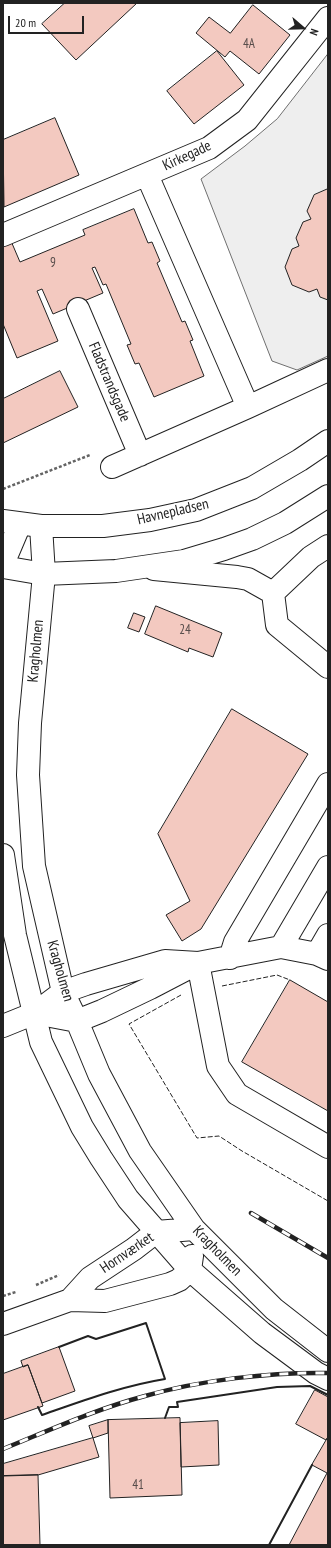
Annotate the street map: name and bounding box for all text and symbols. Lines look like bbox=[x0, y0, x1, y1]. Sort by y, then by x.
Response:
scale bar bbox=[10, 8, 86, 34]
north arrow bbox=[283, 8, 323, 48]
text: 20 m bbox=[15, 15, 36, 30]
text: N bbox=[307, 27, 322, 37]
house number: 4A bbox=[243, 36, 255, 52]
street label: Kirkegade bbox=[160, 137, 214, 175]
house number: 9 bbox=[50, 255, 56, 271]
street label: Fladstrandsgade bbox=[84, 339, 134, 425]
street label: Havnepladsen bbox=[135, 495, 211, 529]
street label: Kragholmen bbox=[24, 619, 48, 683]
house number: 24 bbox=[179, 622, 191, 638]
street label: Kragholmen bbox=[43, 938, 77, 1004]
street label: Kragholmen bbox=[189, 1222, 245, 1280]
street label: Hornværket bbox=[97, 1229, 157, 1277]
house number: 41 bbox=[132, 1477, 144, 1493]

